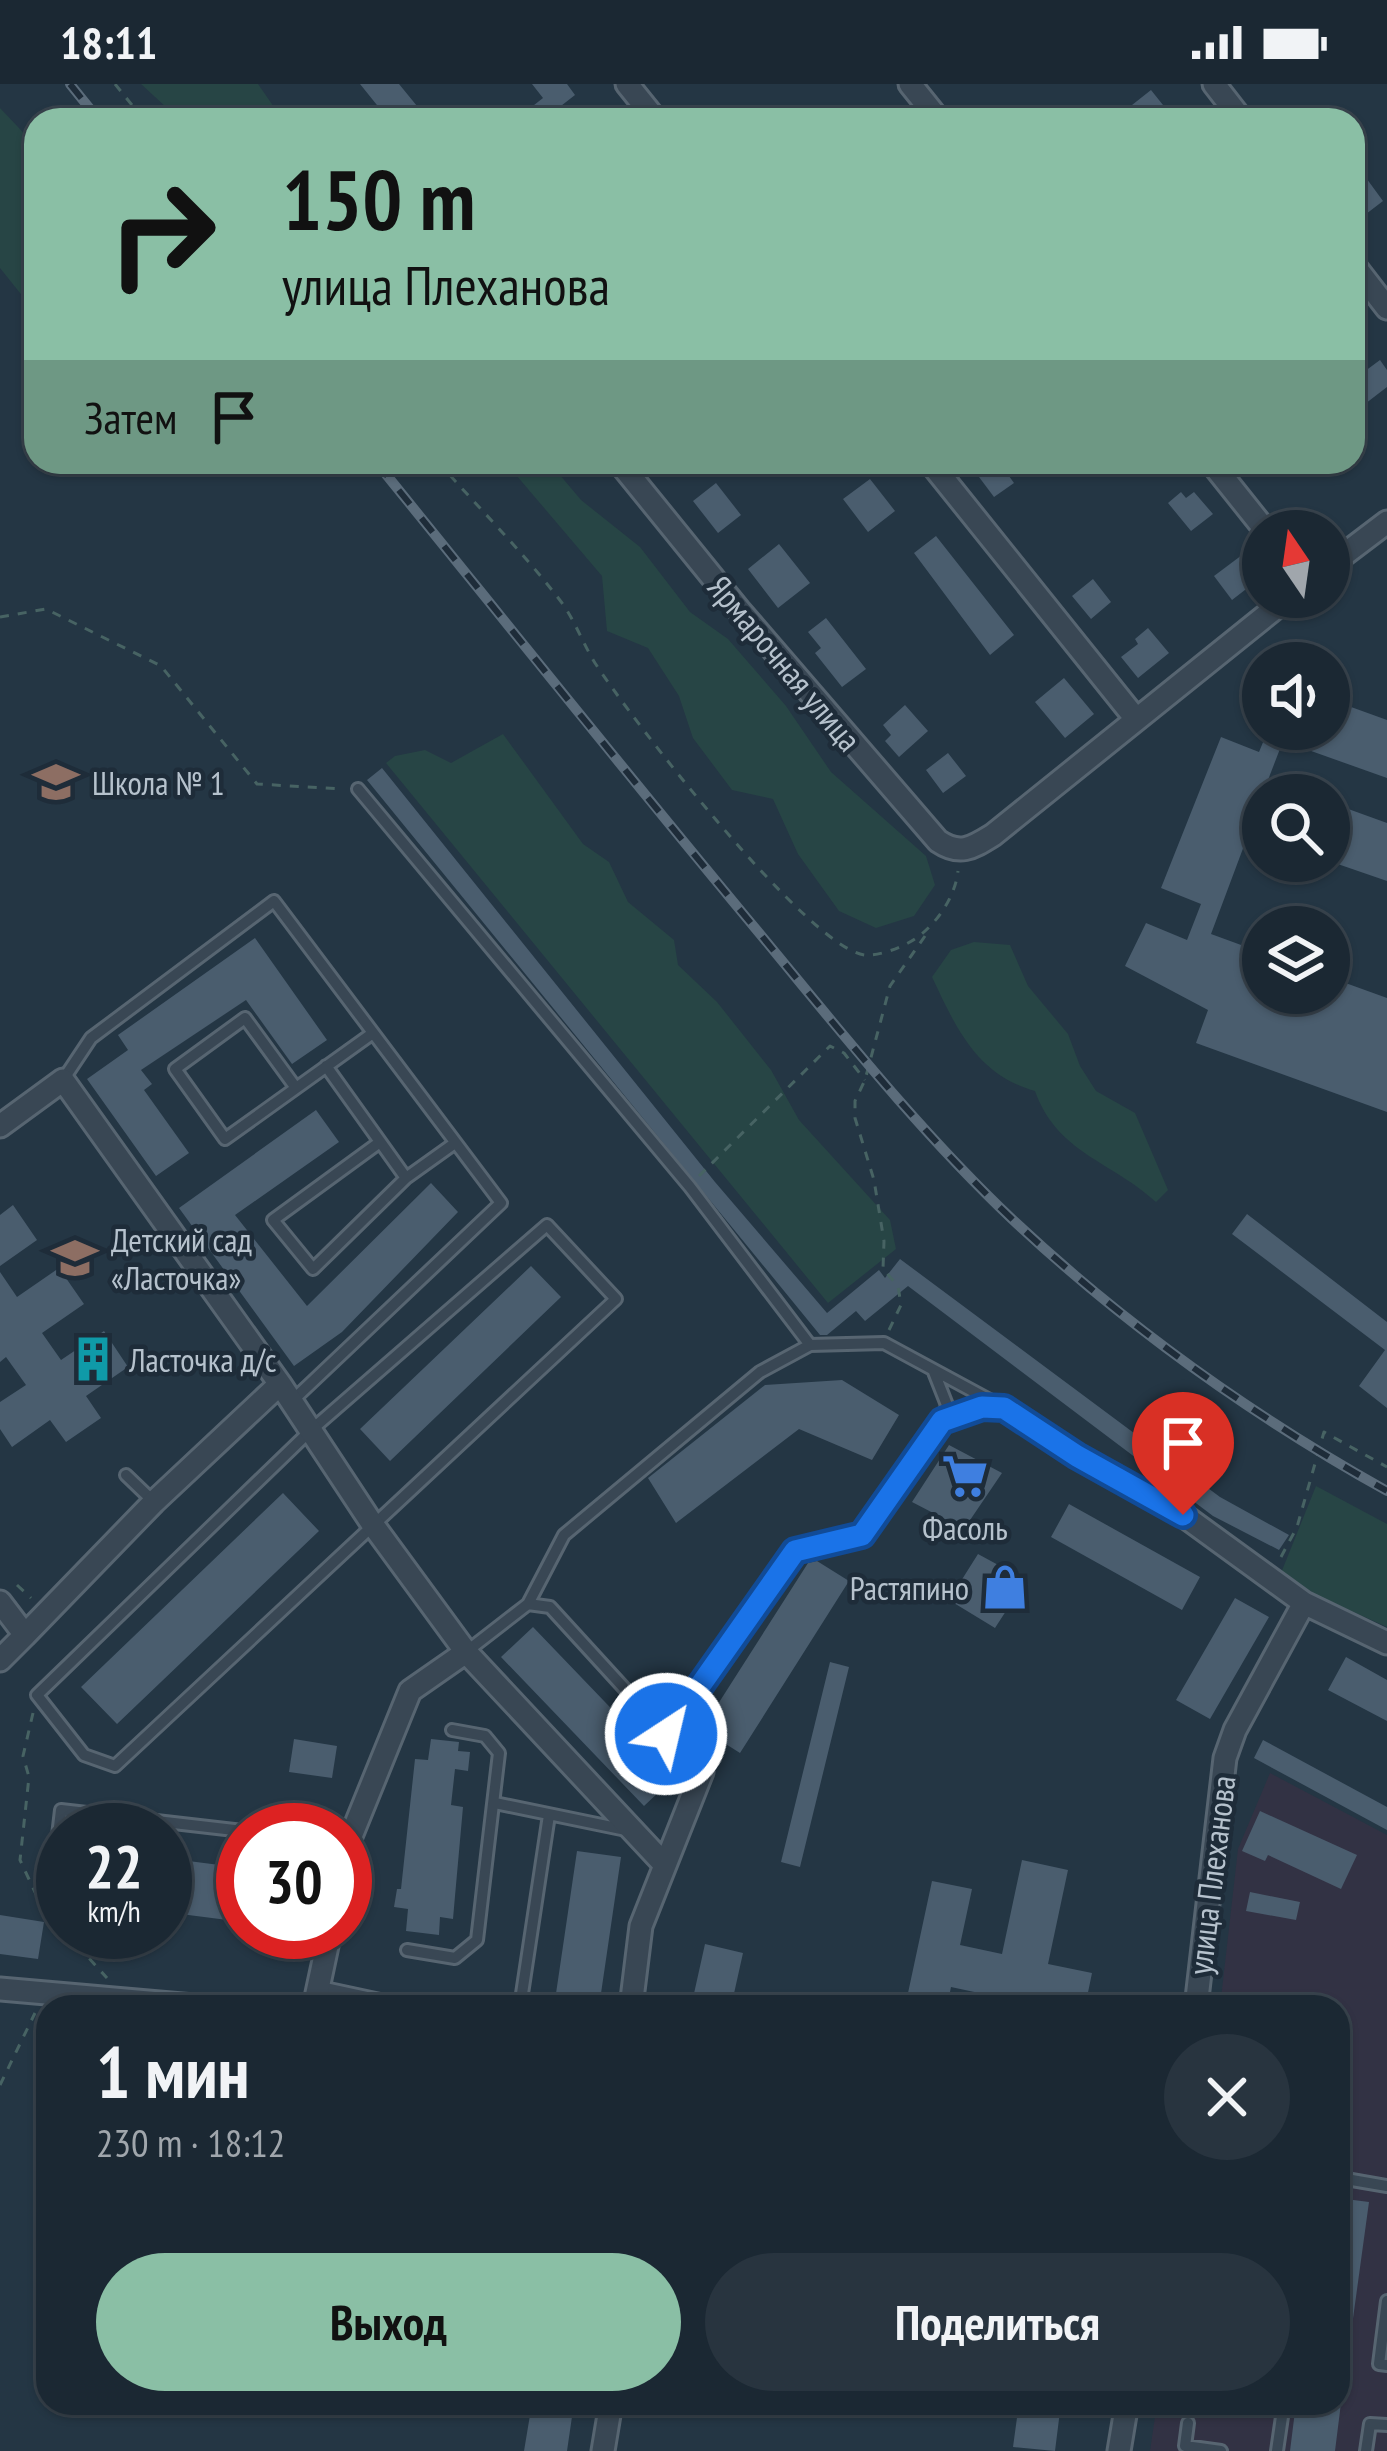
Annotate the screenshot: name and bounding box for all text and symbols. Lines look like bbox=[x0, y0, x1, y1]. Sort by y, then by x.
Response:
text: 18:11 bbox=[60, 13, 157, 71]
text: 150 m bbox=[282, 144, 475, 253]
icon: right bbox=[84, 156, 240, 312]
text: улица Плеханова bbox=[282, 250, 610, 320]
icon: arrive bbox=[201, 384, 267, 450]
text: Затем bbox=[84, 388, 177, 446]
north arrow bbox=[1242, 510, 1350, 618]
map controls bbox=[1242, 510, 1350, 1014]
street label: Ярмарочная улица bbox=[699, 566, 871, 760]
button: sound bbox=[1242, 642, 1350, 750]
school or university icon: Школа № 1 bbox=[31, 757, 81, 807]
place label: Школа № 1 bbox=[92, 761, 225, 804]
button: search bbox=[1242, 774, 1350, 882]
button: layers bbox=[1242, 906, 1350, 1014]
place label: Детский сад «Ласточка» bbox=[111, 1218, 252, 1299]
school or university icon: Детский сад «Ласточка» bbox=[50, 1233, 100, 1283]
building icon: Ласточка д/с bbox=[68, 1334, 118, 1384]
place label: Ласточка д/с bbox=[128, 1338, 277, 1381]
pin bbox=[1132, 1392, 1234, 1515]
icon: arrive bbox=[1150, 1410, 1216, 1476]
supermarket icon: Фасоль bbox=[940, 1451, 990, 1501]
place label: Фасоль bbox=[922, 1506, 1008, 1549]
shop icon: Растяпино bbox=[980, 1562, 1030, 1612]
place label: Растяпино bbox=[850, 1566, 969, 1609]
position arrow bbox=[603, 1671, 729, 1797]
street label: улица Плеханова bbox=[1177, 1773, 1245, 1977]
speed limit sign: 30 bbox=[216, 1803, 372, 1959]
text: 22 bbox=[85, 1827, 143, 1905]
text: km/h bbox=[87, 1891, 141, 1930]
text: 1 мин bbox=[96, 2025, 250, 2118]
button: close bbox=[1164, 2034, 1290, 2160]
text: 230 m · 18:12 bbox=[96, 2117, 285, 2168]
button: Выход bbox=[96, 2253, 681, 2391]
button: Поделиться bbox=[705, 2253, 1290, 2391]

